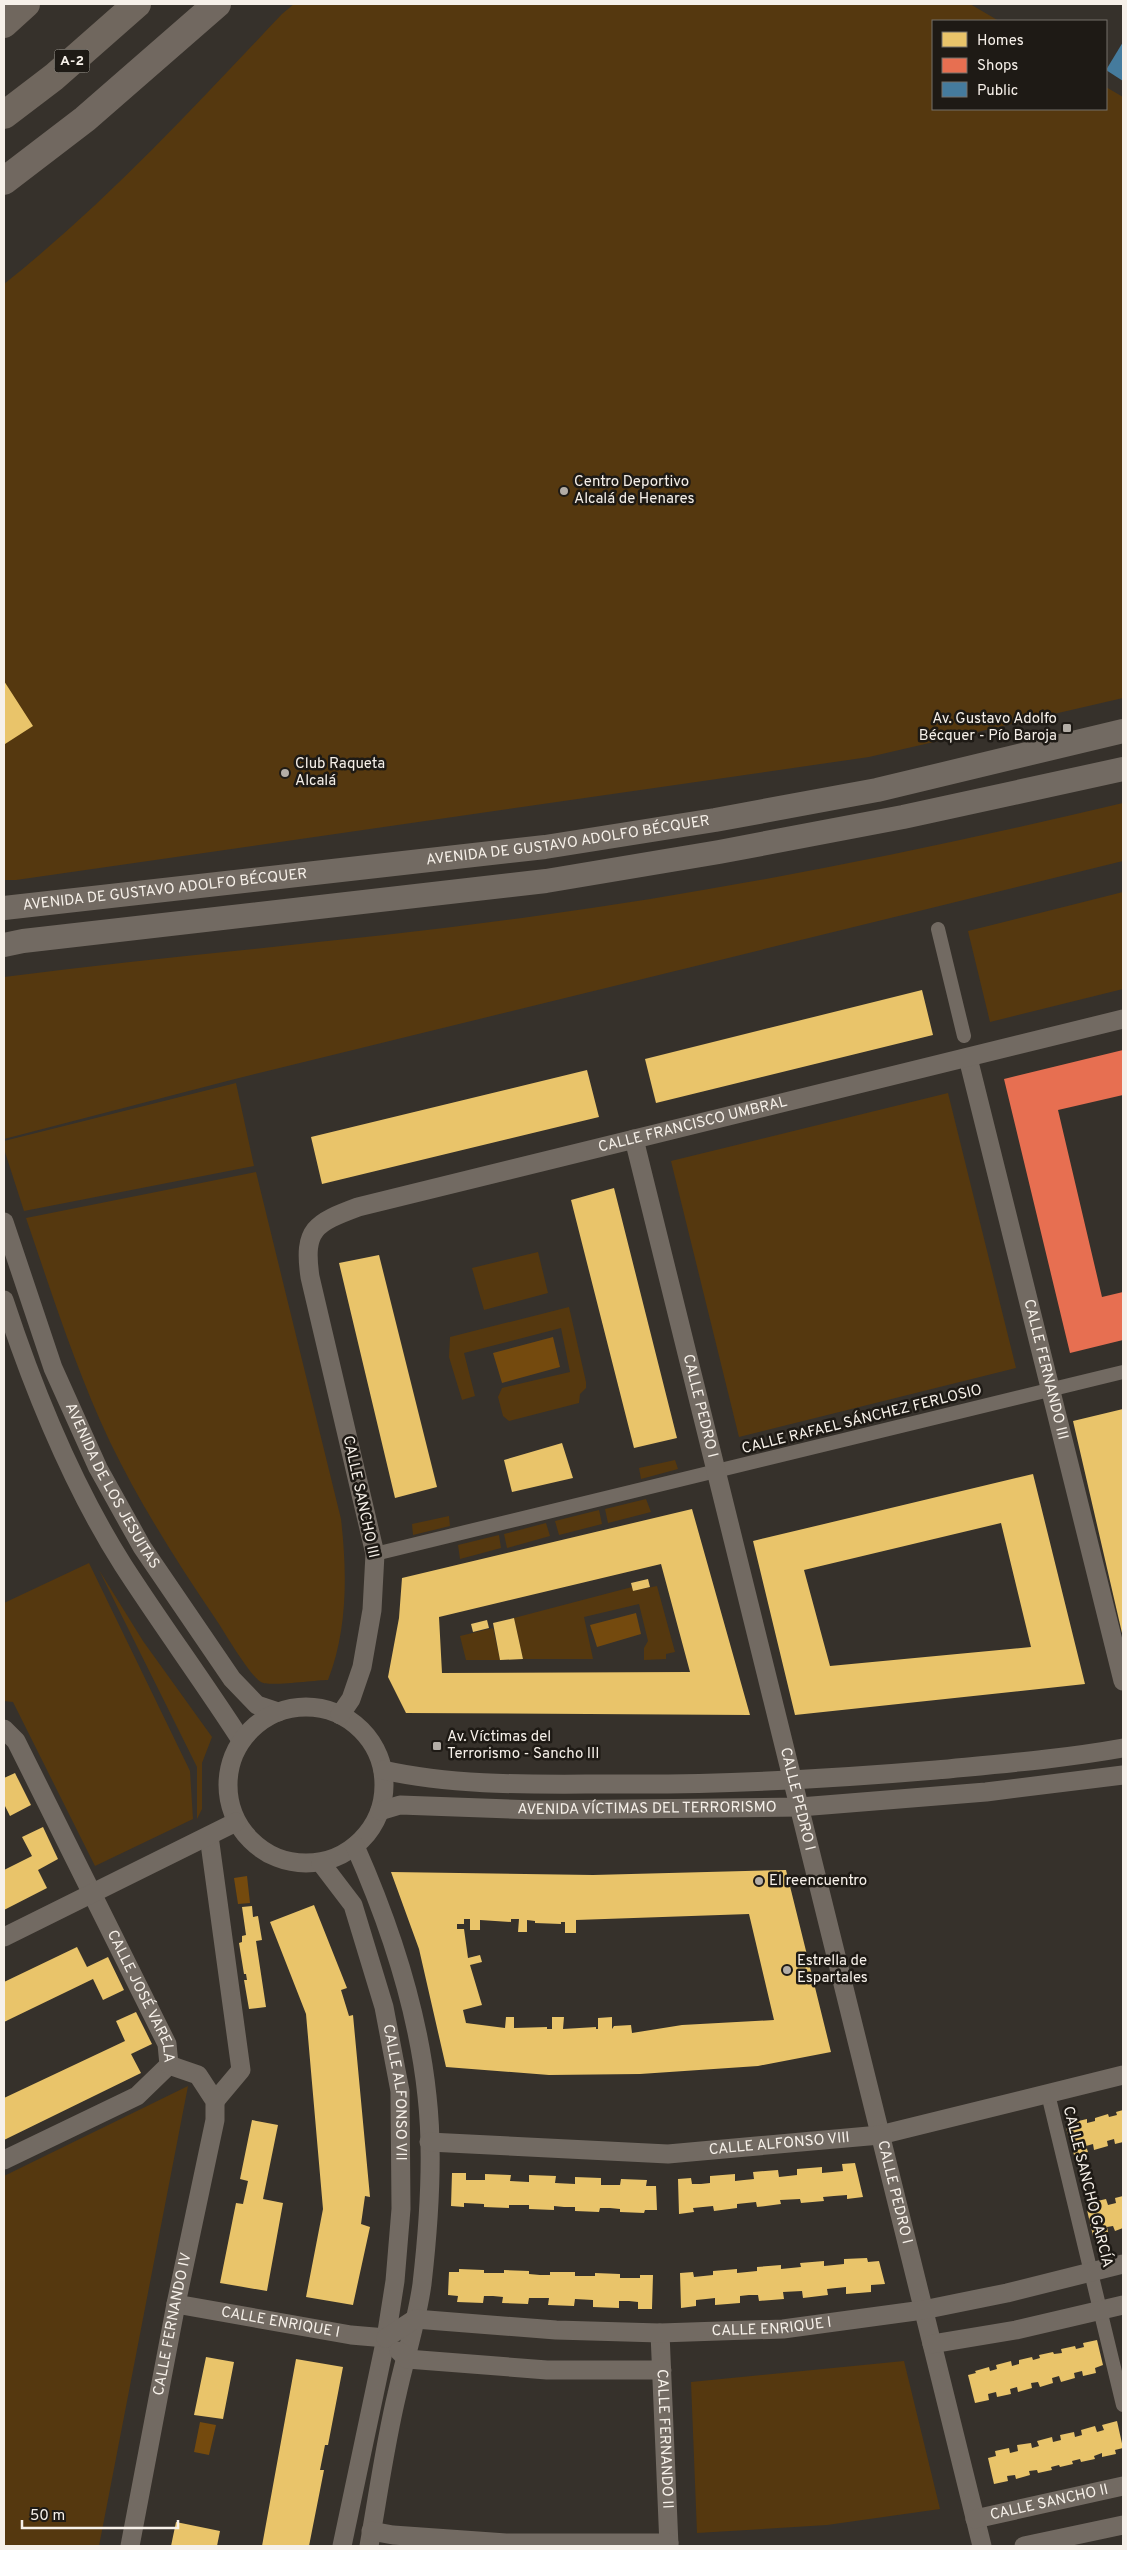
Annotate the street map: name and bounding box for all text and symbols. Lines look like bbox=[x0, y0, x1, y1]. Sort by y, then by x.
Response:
legend bbox=[932, 20, 1107, 110]
text: Homes bbox=[977, 32, 1024, 51]
road number: A-2 bbox=[54, 49, 90, 72]
text: Shops bbox=[977, 57, 1018, 76]
text: Public bbox=[977, 82, 1018, 101]
place label: Centro Deportivo Alcalá de Henares bbox=[574, 473, 695, 509]
marker: Centro Deportivo Alcalá de Henares bbox=[558, 485, 570, 497]
place label: Av. Gustavo Adolfo Bécquer - Pío Baroja bbox=[919, 710, 1057, 746]
marker: Av. Gustavo Adolfo Bécquer - Pío Baroja bbox=[1061, 722, 1073, 734]
place label: Club Raqueta Alcalá bbox=[295, 755, 385, 791]
marker: Club Raqueta Alcalá bbox=[279, 767, 291, 779]
street label: AVENIDA DE GUSTAVO ADOLFO BÉCQUER bbox=[425, 811, 711, 870]
street label: AVENIDA DE GUSTAVO ADOLFO BÉCQUER bbox=[22, 864, 308, 915]
street label: CALLE FRANCISCO UMBRAL bbox=[596, 1092, 789, 1157]
street label: CALLE FERNANDO III bbox=[1019, 1297, 1072, 1442]
street label: CALLE PEDRO I bbox=[678, 1352, 722, 1460]
street label: CALLE RAFAEL SÁNCHEZ FERLOSIO bbox=[740, 1380, 984, 1459]
street label: AVENIDA DE LOS JESUITAS bbox=[60, 1400, 164, 1573]
street label: CALLE SANCHO III bbox=[338, 1434, 382, 1560]
place label: Av. Víctimas del Terrorismo - Sancho III bbox=[447, 1728, 600, 1764]
marker: Av. Víctimas del Terrorismo - Sancho III bbox=[431, 1740, 443, 1752]
street label: CALLE PEDRO I bbox=[775, 1745, 819, 1853]
street label: AVENIDA VÍCTIMAS DEL TERRORISMO bbox=[517, 1798, 777, 1820]
place label: El reencuentro bbox=[769, 1872, 867, 1891]
marker: El reencuentro bbox=[753, 1875, 765, 1887]
street label: CALLE JOSÉ VARELA bbox=[102, 1927, 178, 2064]
place label: Estrella de Espartales bbox=[797, 1952, 868, 1988]
marker: Estrella de Espartales bbox=[781, 1964, 793, 1976]
street label: CALLE ALFONSO VII bbox=[378, 2023, 410, 2161]
street label: CALLE SANCHO GARCÍA bbox=[1058, 2104, 1117, 2270]
street label: CALLE ALFONSO VIII bbox=[708, 2128, 851, 2160]
street label: CALLE PEDRO I bbox=[873, 2139, 916, 2246]
street label: CALLE FERNANDO IV bbox=[149, 2251, 196, 2397]
street label: CALLE ENRIQUE I bbox=[219, 2303, 341, 2342]
street label: CALLE ENRIQUE I bbox=[711, 2313, 833, 2341]
street label: CALLE FERNANDO II bbox=[652, 2369, 677, 2509]
street label: CALLE SANCHO II bbox=[988, 2480, 1110, 2525]
scale bar bbox=[22, 2498, 179, 2530]
text: 50 m bbox=[30, 2507, 65, 2526]

